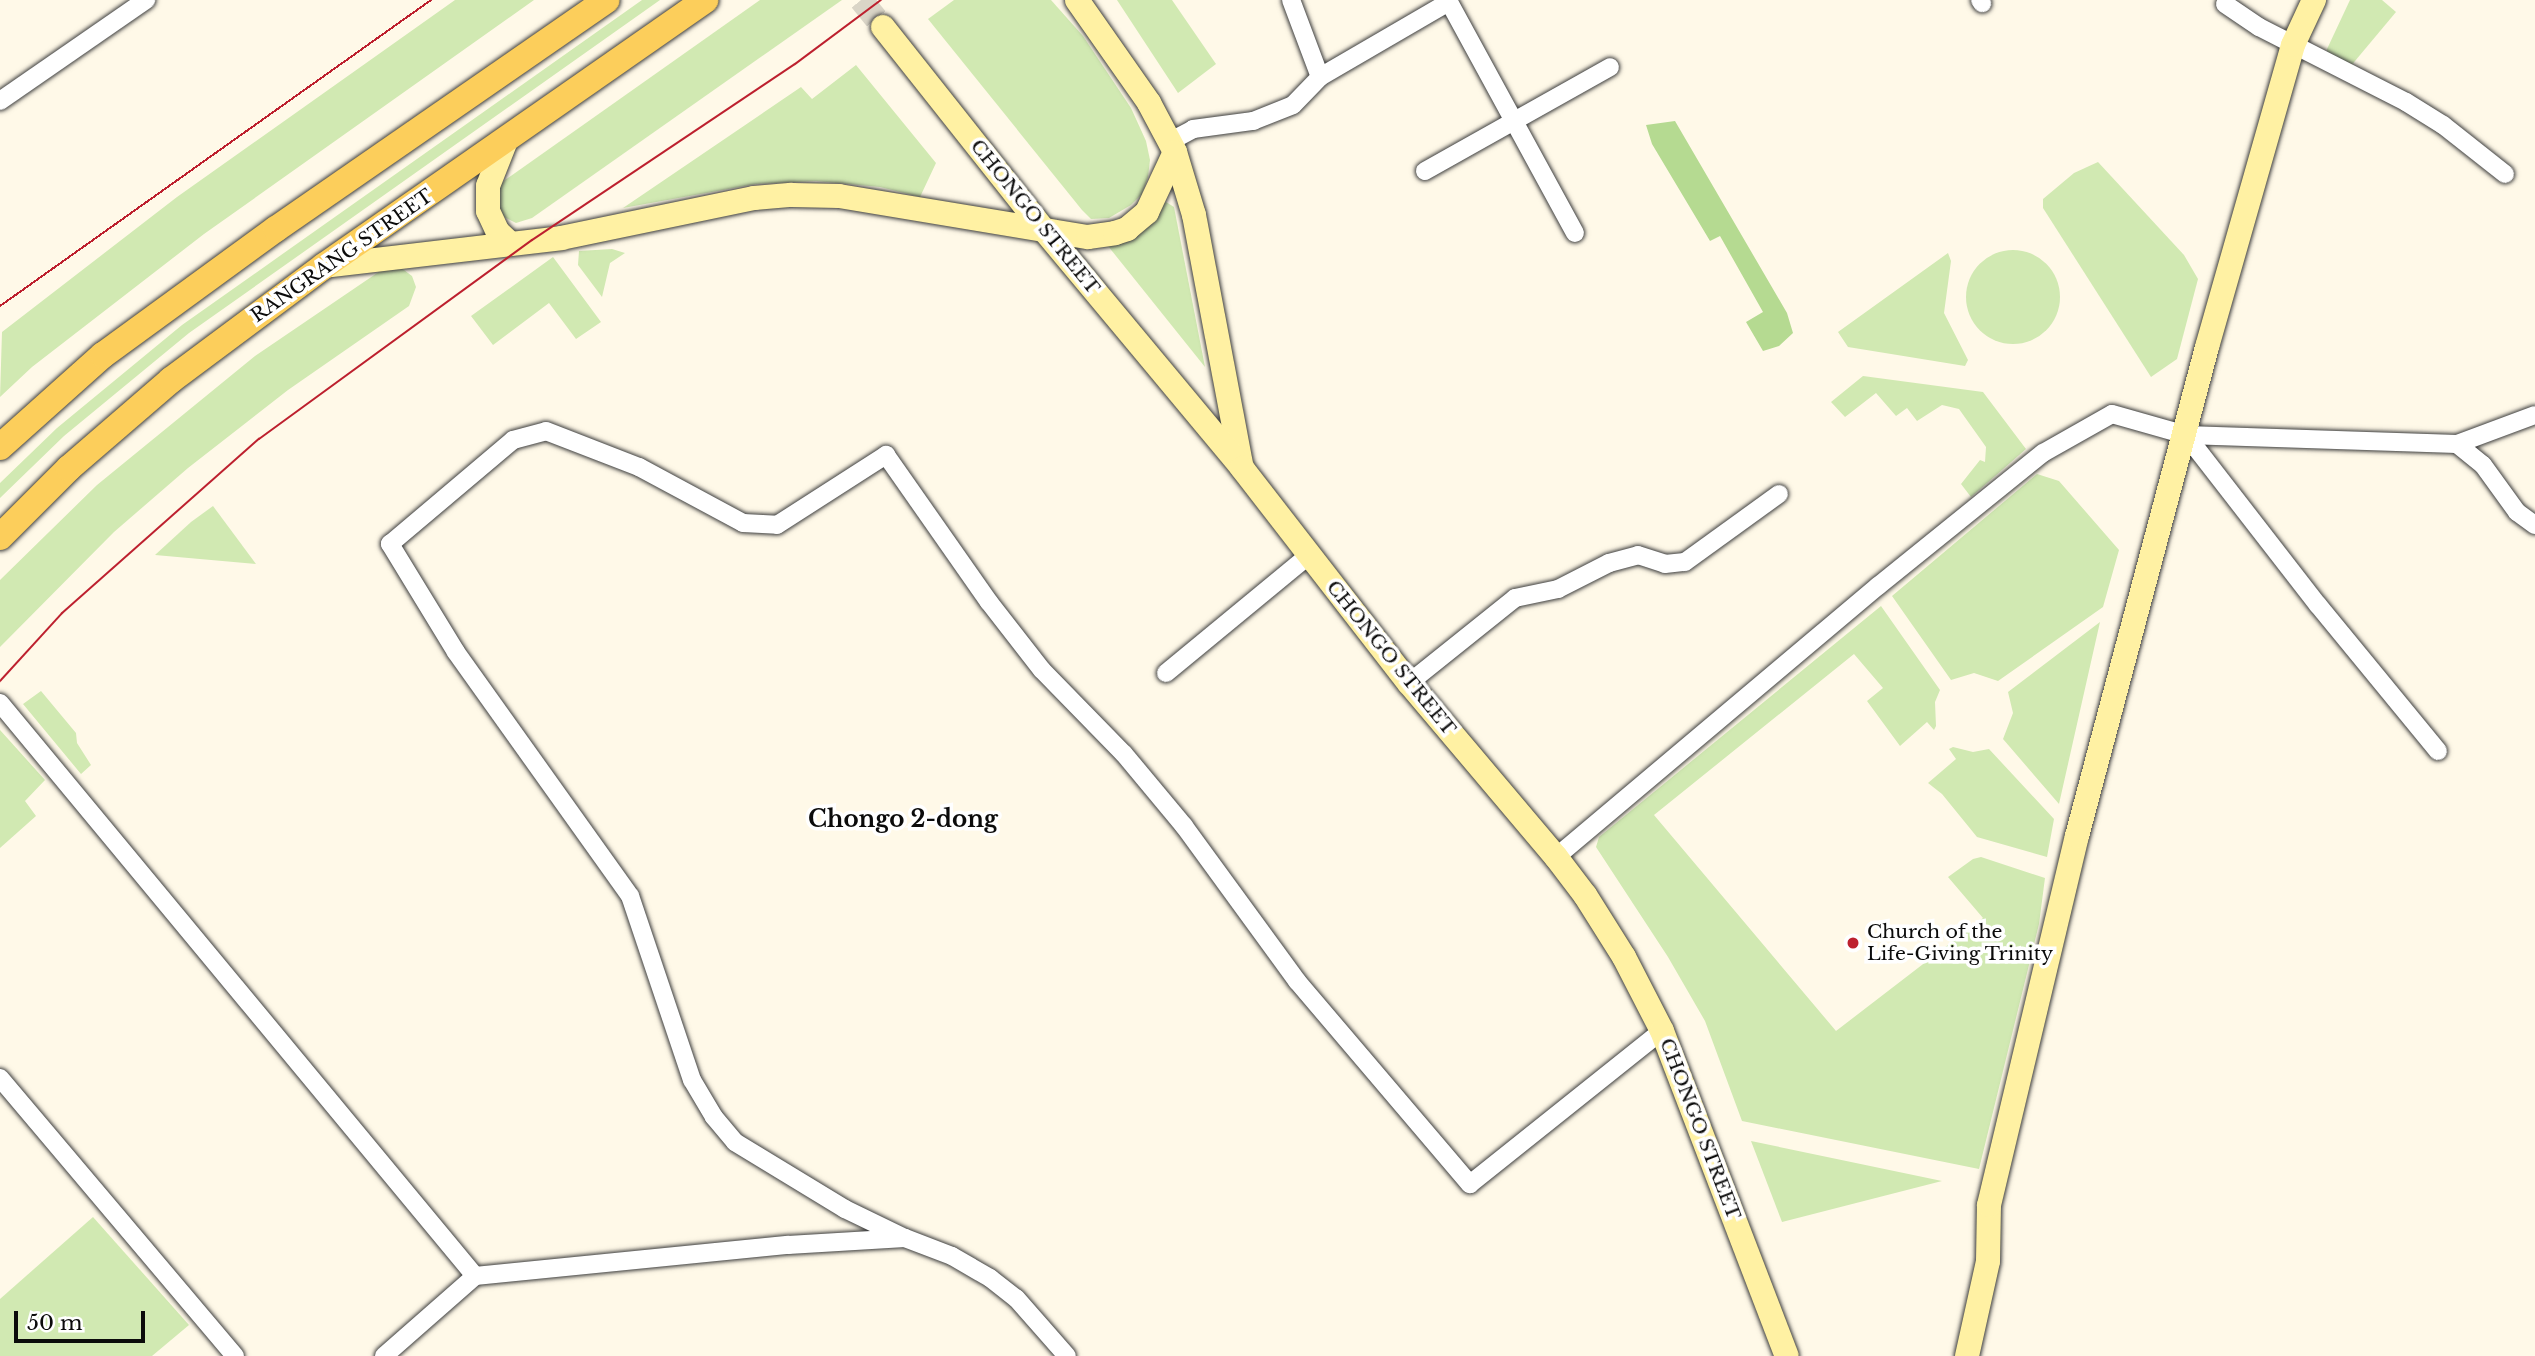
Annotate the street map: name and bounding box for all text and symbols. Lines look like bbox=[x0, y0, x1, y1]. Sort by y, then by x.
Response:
street label: CHONGO STREET bbox=[966, 135, 1104, 299]
street label: RANGRANG STREET bbox=[247, 184, 437, 328]
street label: CHONGO STREET bbox=[1322, 576, 1460, 740]
district label: Chongo 2-dong bbox=[808, 805, 998, 833]
place label: Church of the Life-Giving Trinity bbox=[1867, 921, 2054, 965]
marker: Church of the Life-Giving Trinity bbox=[1845, 935, 1861, 951]
street label: CHONGO STREET bbox=[1655, 1035, 1745, 1223]
scale bar bbox=[18, 1296, 149, 1340]
text: 50 m bbox=[27, 1310, 82, 1336]

